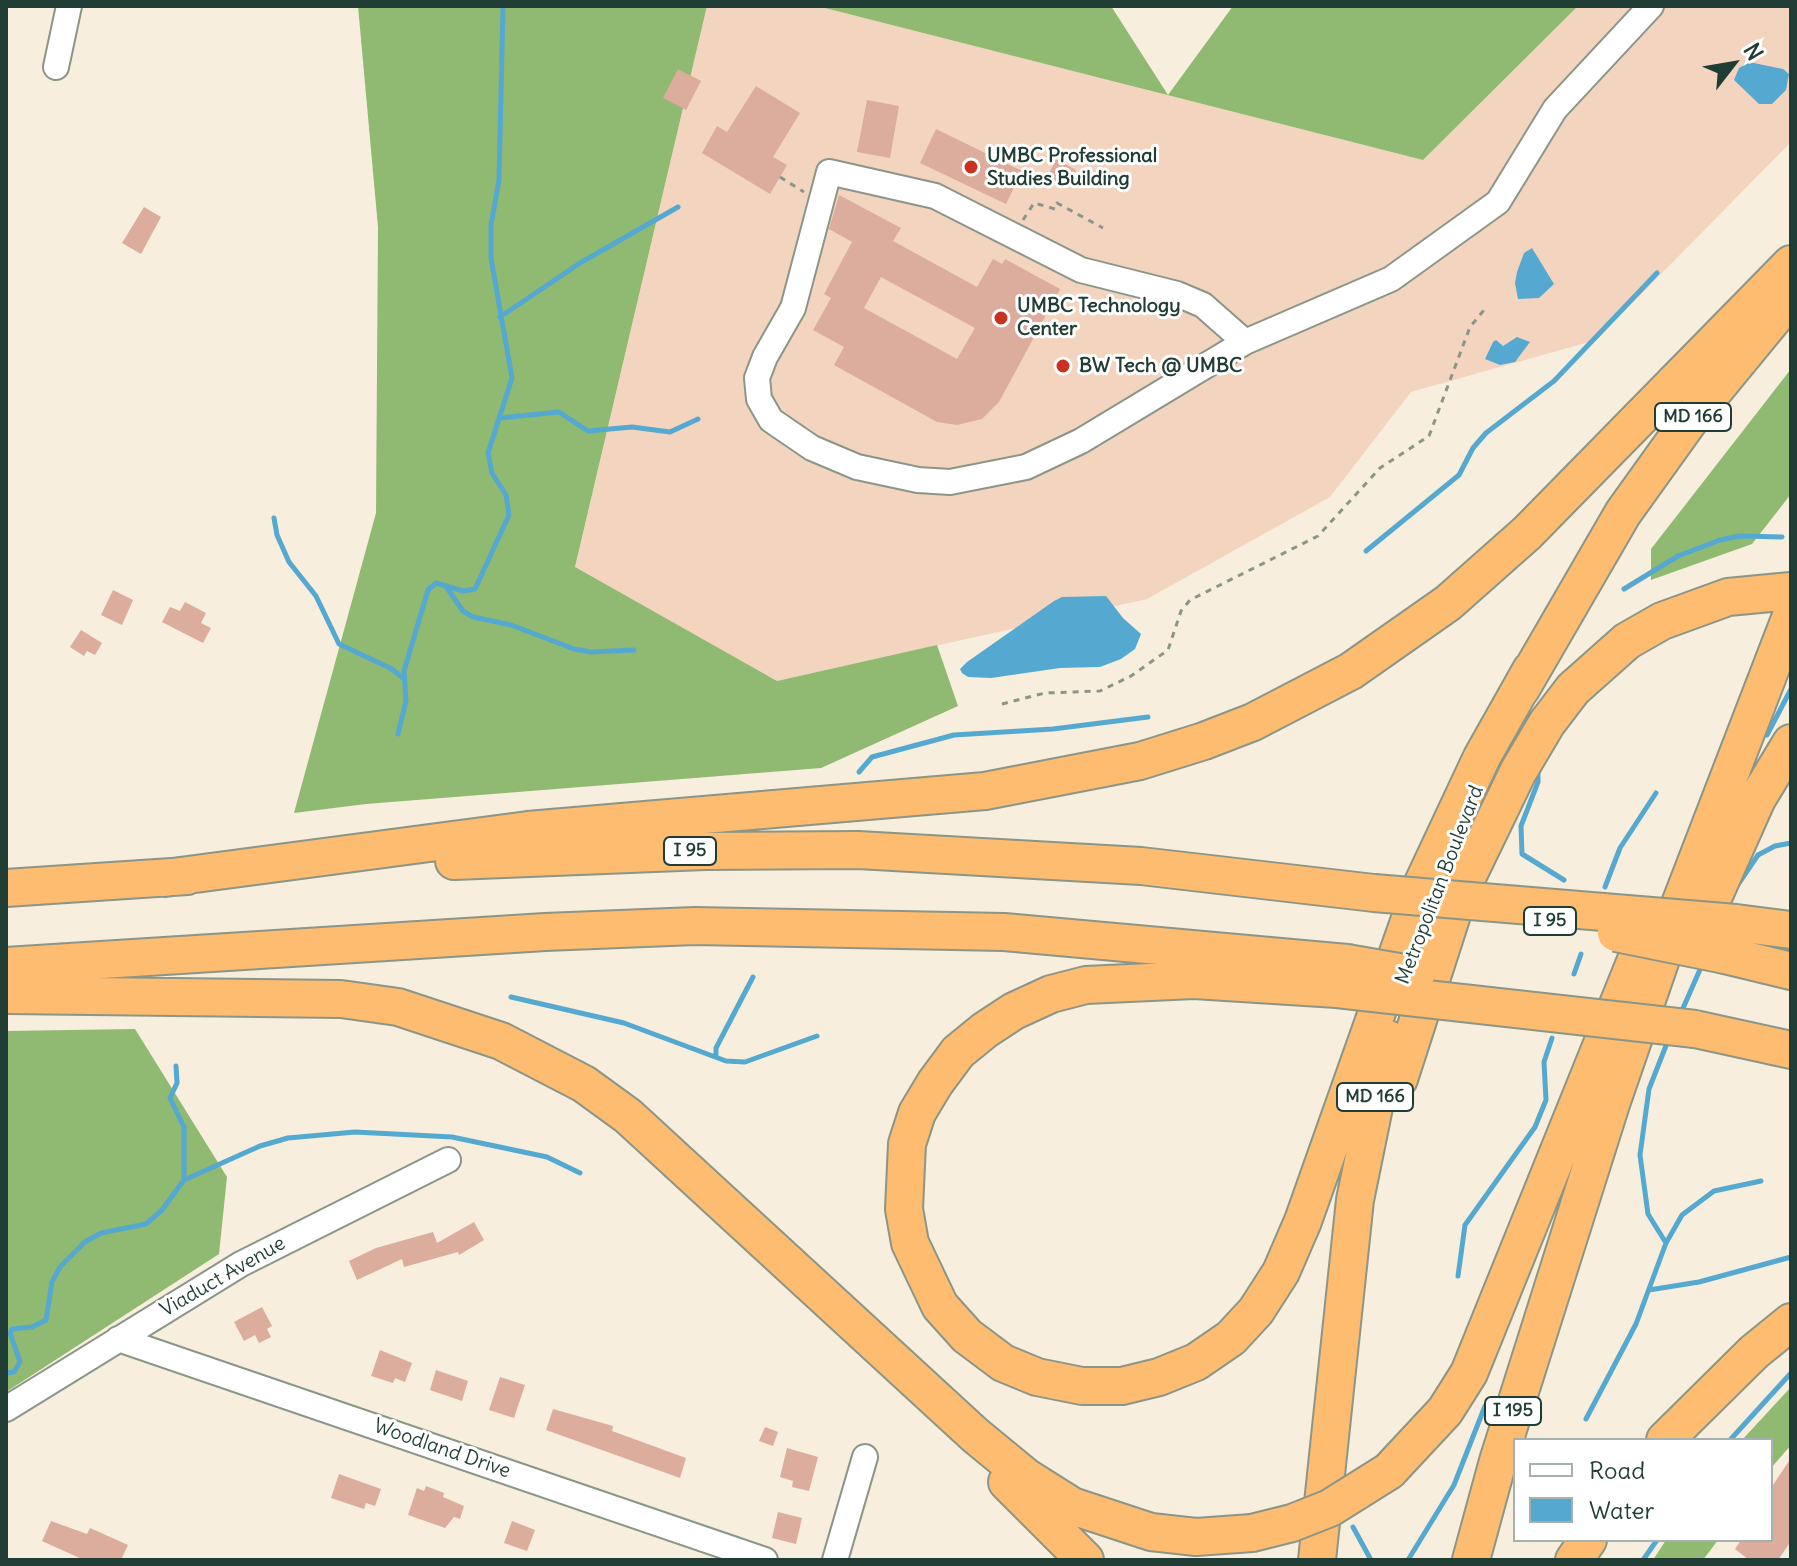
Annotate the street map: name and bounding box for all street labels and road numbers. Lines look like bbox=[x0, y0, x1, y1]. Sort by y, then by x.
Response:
road number: MD 166 bbox=[1655, 403, 1731, 431]
street label: Metropolitan Boulevard bbox=[1391, 782, 1489, 988]
road number: I 95 bbox=[664, 837, 716, 865]
road number: I 95 bbox=[1524, 907, 1576, 935]
road number: MD 166 bbox=[1337, 1083, 1413, 1111]
street label: Viaduct Avenue bbox=[156, 1232, 290, 1322]
road number: I 195 bbox=[1485, 1397, 1541, 1425]
street label: Woodland Drive bbox=[370, 1414, 514, 1484]

